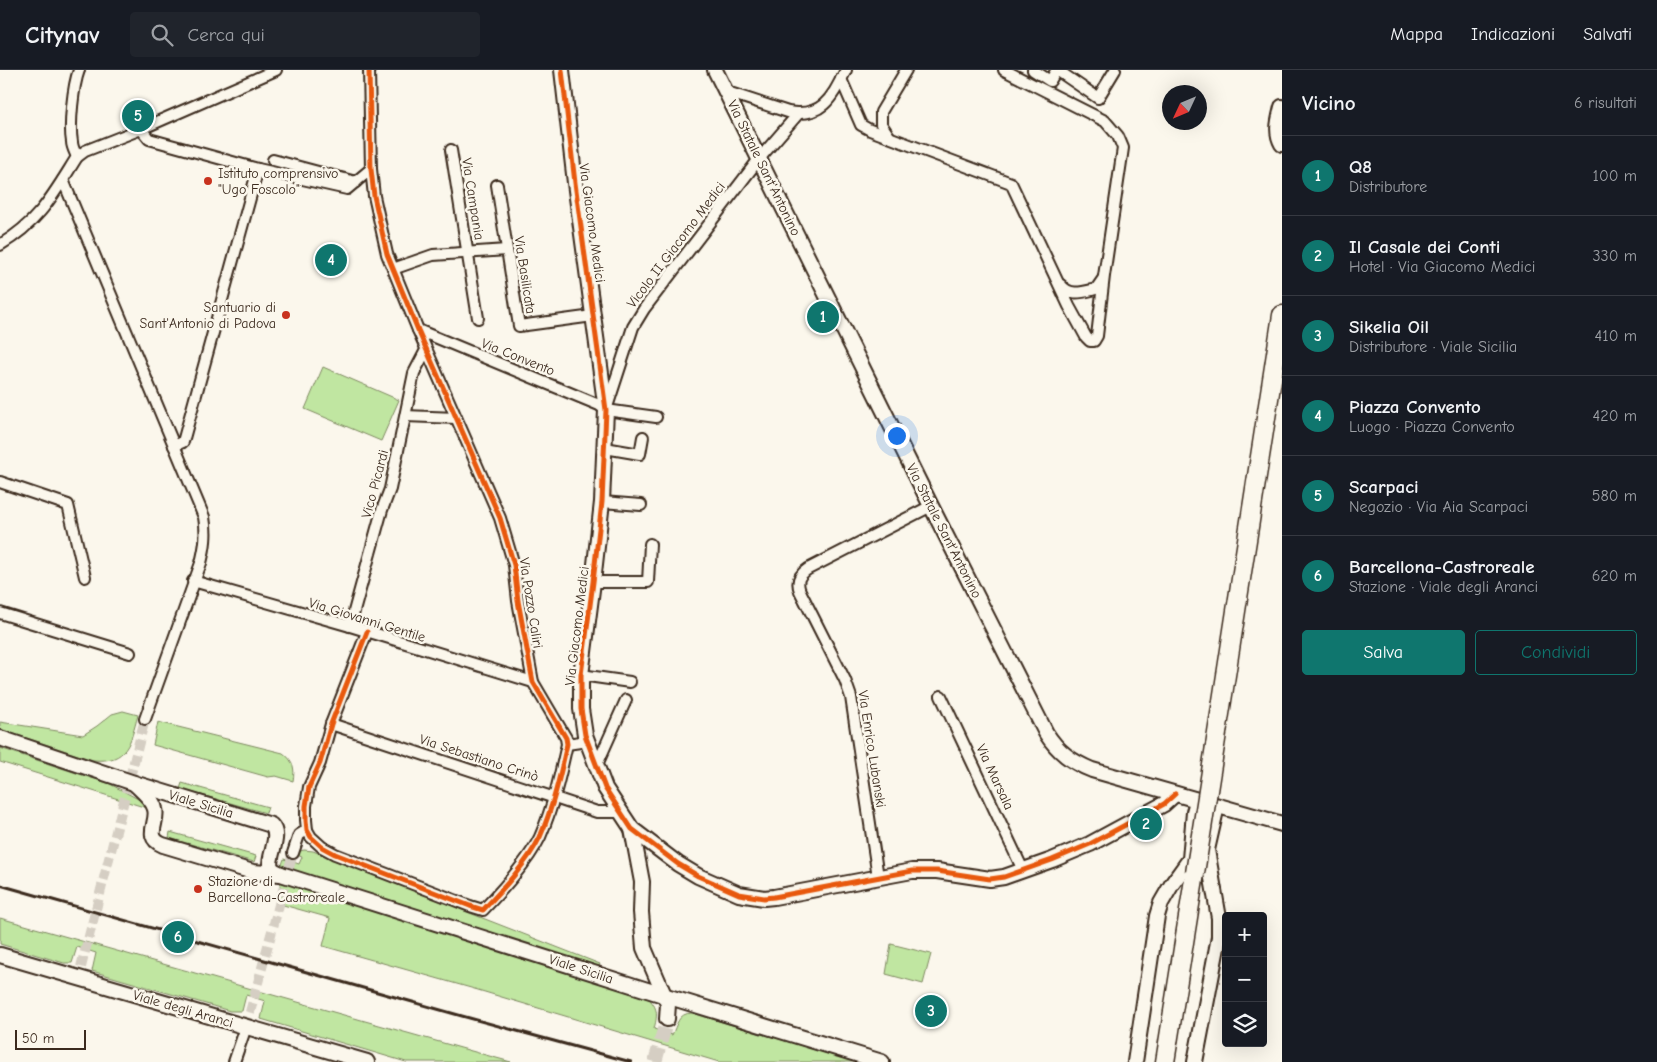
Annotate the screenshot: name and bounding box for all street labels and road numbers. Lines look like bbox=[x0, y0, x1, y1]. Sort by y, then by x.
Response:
street label: Via Statale Sant'Antonino bbox=[724, 97, 804, 239]
street label: Via Campania bbox=[458, 157, 488, 241]
street label: Via Giacomo Medici bbox=[575, 162, 609, 284]
street label: Vicolo II Giacomo Medici bbox=[623, 179, 729, 311]
street label: Via Basilicata bbox=[510, 235, 540, 315]
street label: Via Convento bbox=[479, 335, 557, 379]
street label: Vico Picardi bbox=[358, 448, 392, 520]
street label: Via Statale Sant'Antonino bbox=[903, 461, 985, 601]
street label: Via Pozzo Caliri bbox=[515, 556, 547, 650]
street label: Via Giacomo Medici bbox=[561, 565, 593, 687]
street label: Via Giovanni Gentile bbox=[307, 594, 427, 646]
street label: Via Enrico Lubanski bbox=[854, 689, 890, 809]
street label: Via Sebastiano Crinò bbox=[417, 731, 541, 785]
street label: Via Marsala bbox=[972, 742, 1018, 812]
street label: Viale Sicilia bbox=[166, 786, 236, 822]
street label: Viale Sicilia bbox=[547, 951, 615, 987]
street label: Viale degli Aranci bbox=[131, 987, 235, 1031]

